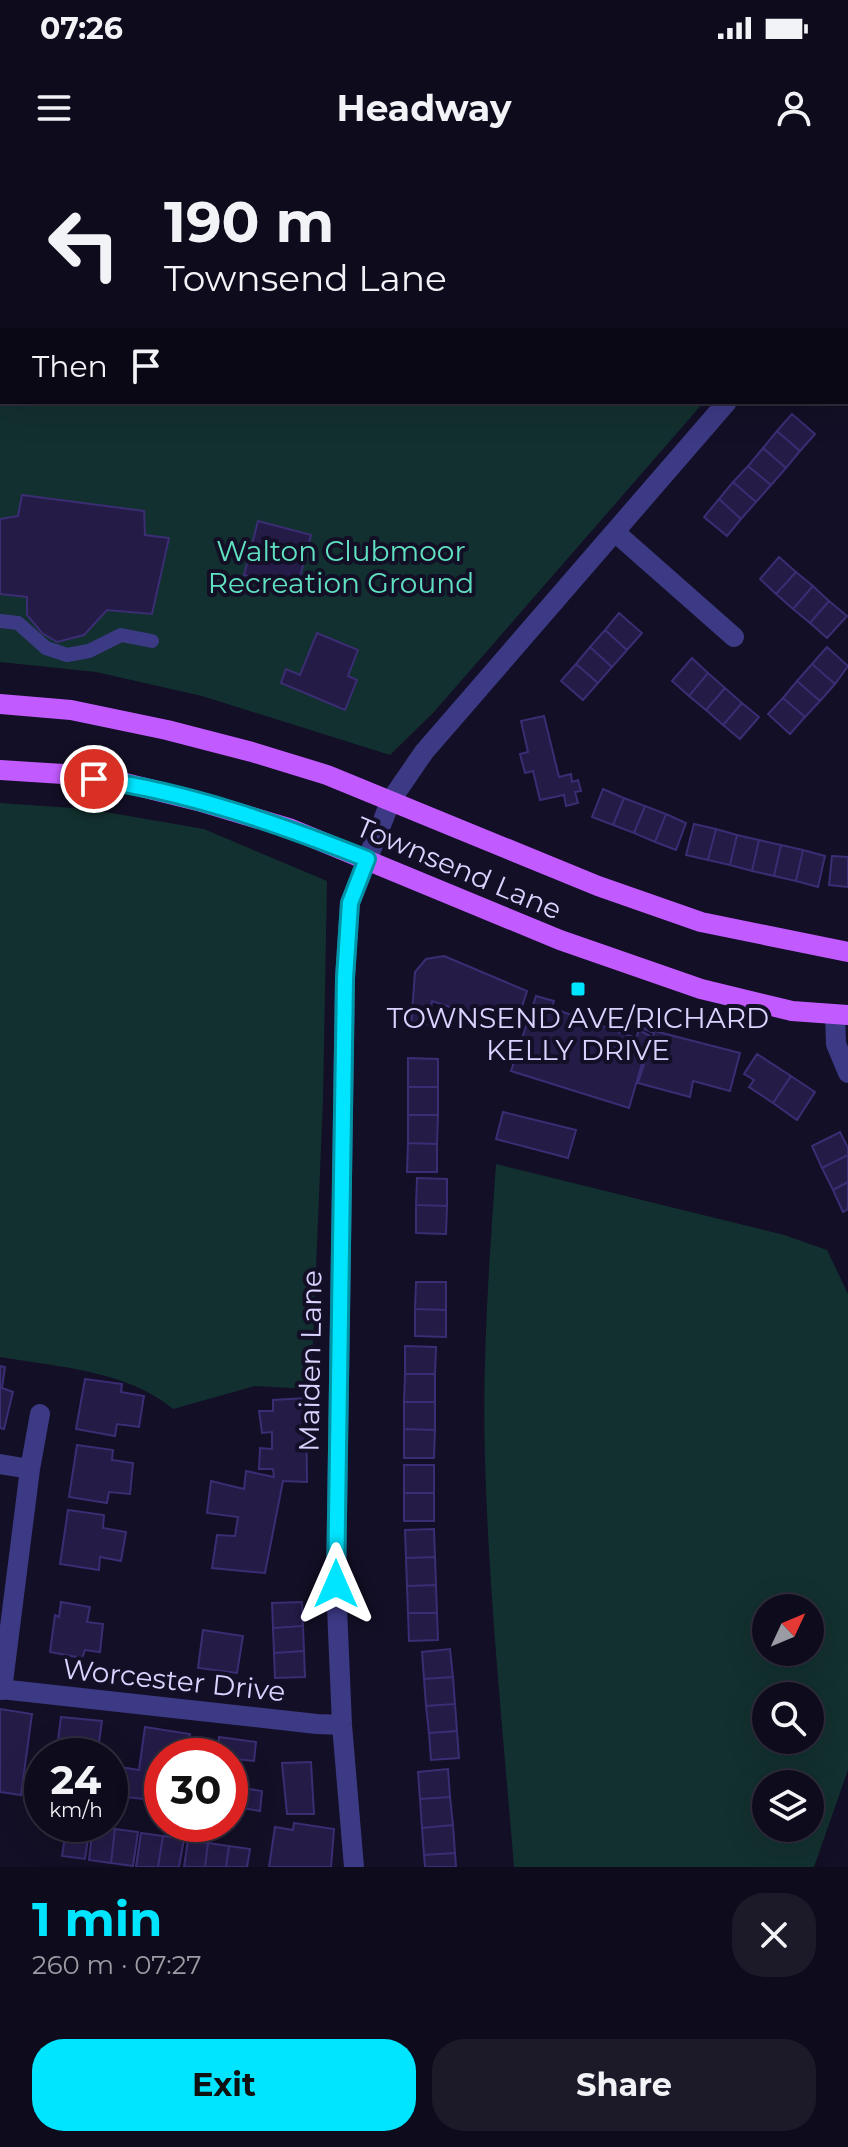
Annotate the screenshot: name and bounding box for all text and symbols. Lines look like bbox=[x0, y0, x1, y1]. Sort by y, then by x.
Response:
text: 07:26 bbox=[40, 10, 123, 47]
icon: menu bbox=[32, 86, 76, 130]
text: Headway bbox=[337, 86, 511, 130]
icon: person bbox=[772, 86, 816, 130]
text: 190 m bbox=[164, 188, 334, 256]
icon: left bbox=[32, 192, 136, 296]
text: Townsend Lane bbox=[164, 256, 447, 300]
icon: arrive bbox=[124, 344, 168, 388]
text: Then bbox=[32, 348, 108, 385]
park label: Walton Clubmoor Recreation Ground bbox=[208, 534, 474, 600]
pin bbox=[60, 745, 128, 813]
icon: arrive bbox=[72, 757, 116, 801]
street label: Townsend Lane bbox=[351, 809, 567, 927]
marker: TOWNSEND AVE/RICHARD KELLY DRIVE bbox=[569, 980, 587, 998]
place label: TOWNSEND AVE/RICHARD KELLY DRIVE bbox=[387, 1001, 769, 1067]
street label: Maiden Lane bbox=[291, 1270, 329, 1452]
position arrow bbox=[294, 1542, 378, 1626]
north arrow bbox=[752, 1594, 824, 1666]
map controls bbox=[752, 1594, 824, 1842]
street label: Worcester Drive bbox=[61, 1651, 287, 1709]
button: search bbox=[752, 1682, 824, 1754]
speed limit sign: 30 bbox=[144, 1738, 248, 1842]
text: 24 bbox=[51, 1755, 101, 1804]
button: layers bbox=[752, 1770, 824, 1842]
text: km/h bbox=[49, 1798, 103, 1822]
text: 1 min bbox=[32, 1890, 162, 1948]
button: close bbox=[732, 1893, 816, 1977]
text: 260 m · 07:27 bbox=[32, 1949, 202, 1981]
button: Exit bbox=[32, 2039, 416, 2131]
button: Share bbox=[432, 2039, 816, 2131]

